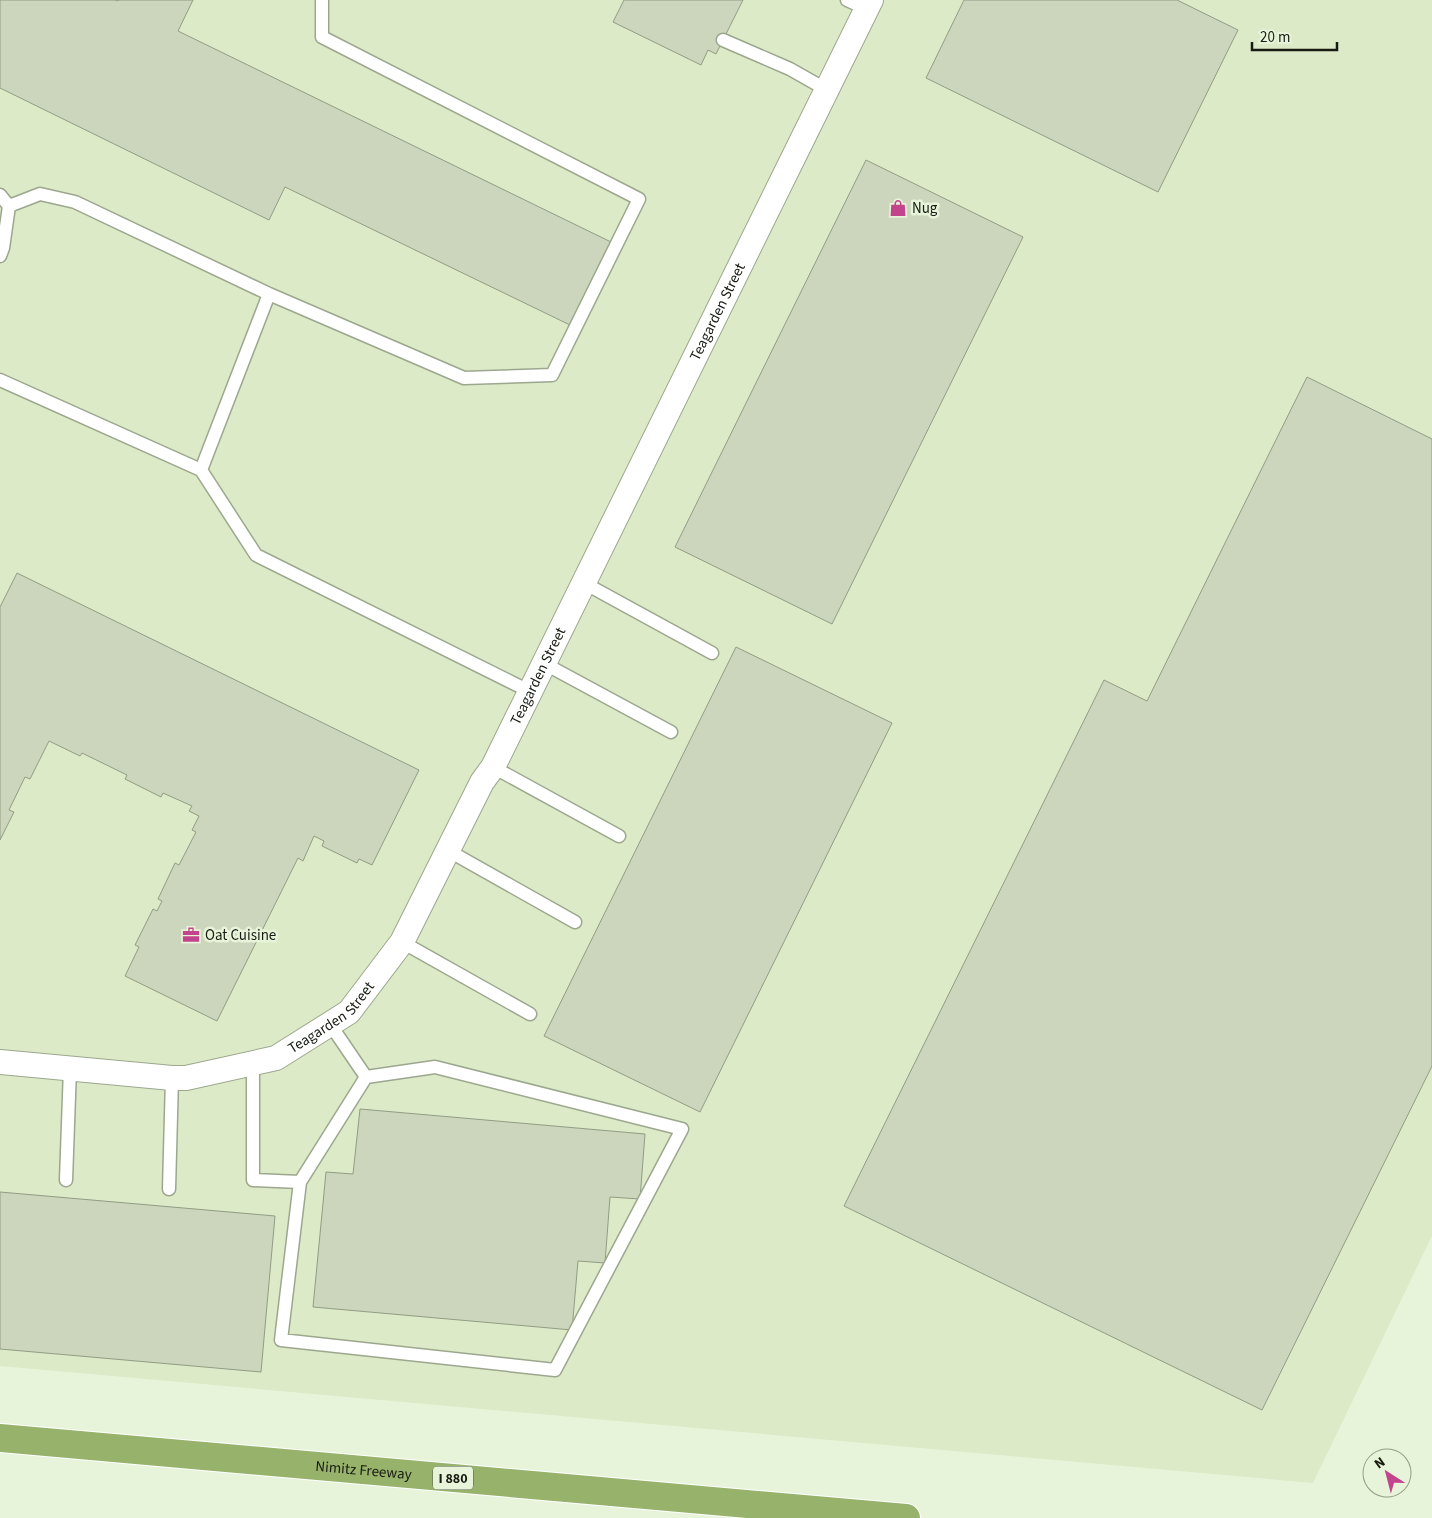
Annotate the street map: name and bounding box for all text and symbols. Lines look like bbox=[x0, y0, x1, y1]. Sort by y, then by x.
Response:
scale bar bbox=[1252, 20, 1337, 52]
text: 20 m bbox=[1260, 27, 1290, 48]
shop icon: Nug bbox=[888, 198, 908, 218]
place label: Nug bbox=[912, 198, 938, 219]
street label: Teagarden Street bbox=[685, 260, 751, 364]
street label: Teagarden Street bbox=[505, 624, 571, 729]
office icon: Oat Cuisine bbox=[181, 925, 201, 945]
place label: Oat Cuisine bbox=[205, 925, 276, 946]
street label: Teagarden Street bbox=[284, 977, 380, 1059]
north arrow bbox=[1362, 1448, 1412, 1498]
text: N bbox=[1370, 1452, 1390, 1474]
street label: Nimitz Freeway bbox=[315, 1456, 412, 1485]
road number: I 880 bbox=[433, 1466, 473, 1490]

